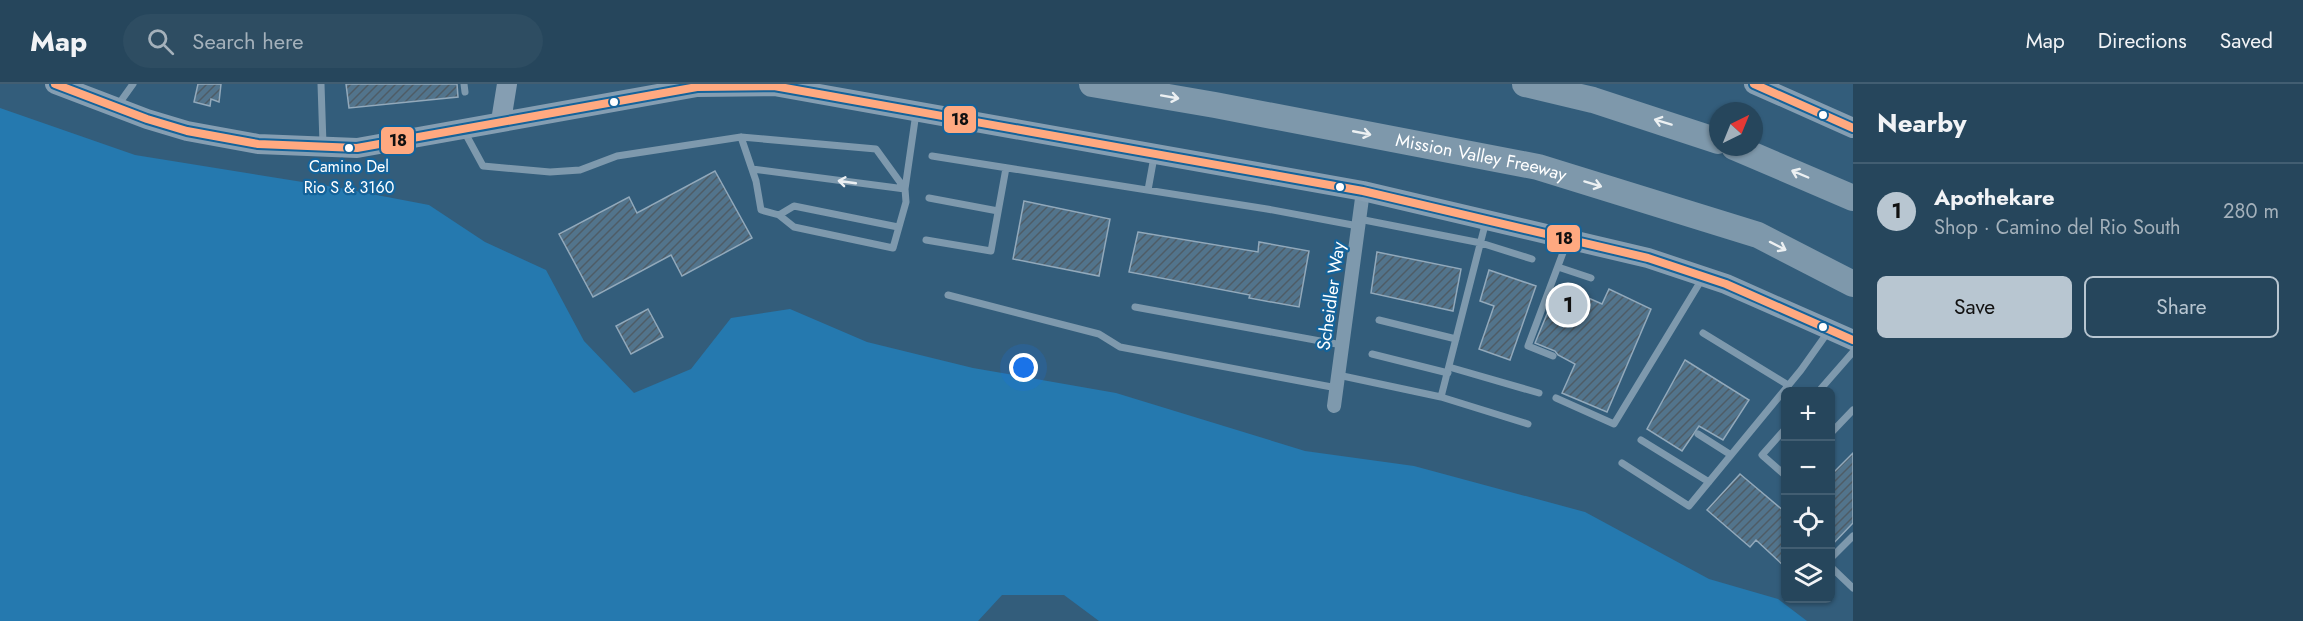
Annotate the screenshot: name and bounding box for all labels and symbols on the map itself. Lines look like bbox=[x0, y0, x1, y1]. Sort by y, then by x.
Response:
one-way arrow bbox=[1160, 92, 1180, 103]
unlabelled marker bbox=[608, 96, 620, 108]
north arrow bbox=[1709, 102, 1763, 156]
line badge: 18 bbox=[943, 105, 977, 134]
text: 18 bbox=[951, 108, 969, 131]
unlabelled marker bbox=[1817, 109, 1829, 121]
one-way arrow bbox=[1654, 116, 1673, 127]
line badge: 18 bbox=[380, 126, 415, 155]
street label: Mission Valley Freeway bbox=[1393, 127, 1570, 188]
one-way arrow bbox=[1352, 128, 1371, 139]
text: 18 bbox=[389, 129, 407, 152]
marker: Camino Del Rio S & 3160 bbox=[343, 142, 355, 154]
place label: Camino Del Rio S & 3160 bbox=[304, 155, 394, 199]
one-way arrow bbox=[1791, 168, 1809, 179]
one-way arrow bbox=[837, 176, 857, 187]
one-way arrow bbox=[1583, 179, 1602, 190]
unlabelled marker bbox=[1334, 181, 1346, 193]
line badge: 18 bbox=[1546, 224, 1581, 253]
text: 18 bbox=[1555, 227, 1573, 250]
street label: Scheidler Way bbox=[1310, 240, 1352, 352]
one-way arrow bbox=[1769, 240, 1787, 252]
pin: 1 bbox=[1548, 282, 1588, 328]
unlabelled marker bbox=[1817, 321, 1829, 333]
your location bbox=[1009, 353, 1038, 382]

